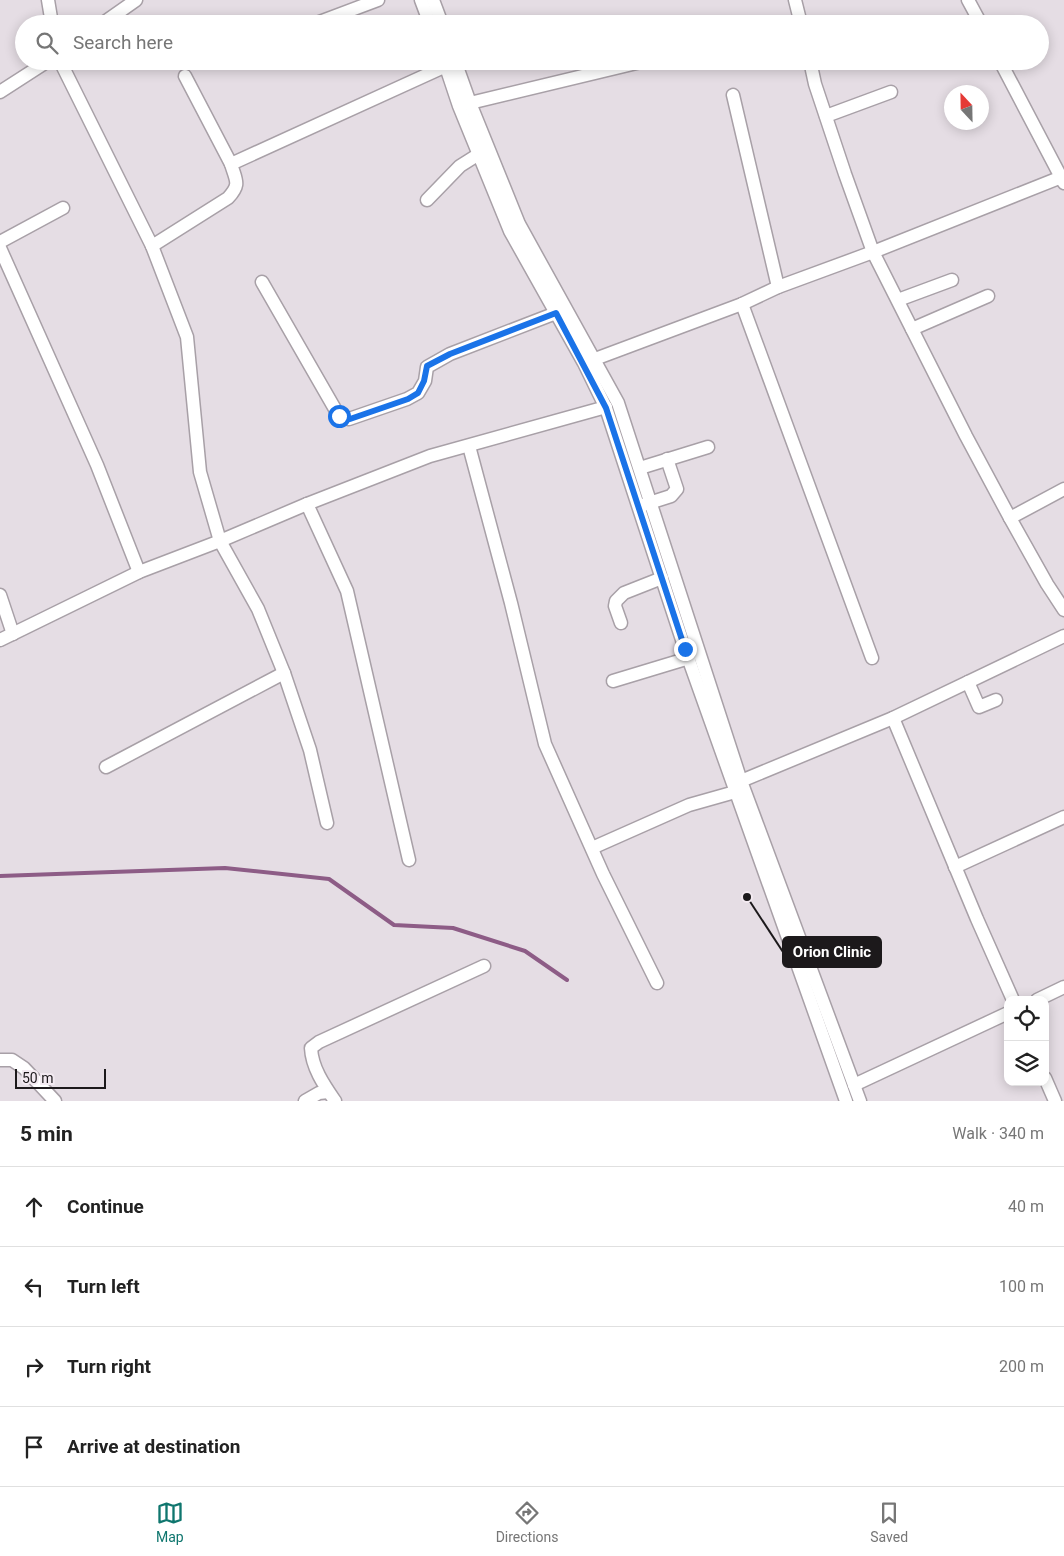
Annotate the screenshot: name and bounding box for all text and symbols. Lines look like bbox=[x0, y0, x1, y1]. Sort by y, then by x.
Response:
search box bbox=[15, 15, 1049, 70]
icon: search bbox=[33, 29, 61, 57]
text: Search here bbox=[73, 31, 173, 54]
north arrow bbox=[944, 85, 989, 130]
route start bbox=[328, 405, 351, 428]
route end bbox=[674, 638, 697, 661]
callout: Orion Clinic bbox=[783, 937, 881, 967]
text: Orion Clinic bbox=[793, 943, 871, 961]
map controls bbox=[1004, 996, 1049, 1086]
button: locate bbox=[1004, 996, 1049, 1041]
button: layers bbox=[1004, 1041, 1049, 1086]
scale bar bbox=[15, 1066, 106, 1089]
text: 50 m bbox=[22, 1070, 54, 1086]
text: 5 min bbox=[20, 1122, 73, 1146]
text: Walk · 340 m bbox=[952, 1124, 1044, 1143]
icon: ahead bbox=[20, 1193, 48, 1221]
text: Continue bbox=[67, 1195, 144, 1218]
text: 40 m bbox=[1008, 1197, 1044, 1216]
icon: left bbox=[20, 1273, 48, 1301]
text: Turn left bbox=[67, 1275, 140, 1298]
text: 100 m bbox=[999, 1277, 1044, 1296]
icon: right bbox=[20, 1353, 48, 1381]
text: Turn right bbox=[67, 1355, 151, 1378]
text: 200 m bbox=[999, 1357, 1044, 1376]
icon: arrive bbox=[20, 1433, 48, 1461]
text: Arrive at destination bbox=[67, 1435, 240, 1458]
tab: Map bbox=[156, 1499, 184, 1545]
tab: Directions bbox=[496, 1499, 559, 1545]
tab: Saved bbox=[870, 1499, 908, 1545]

